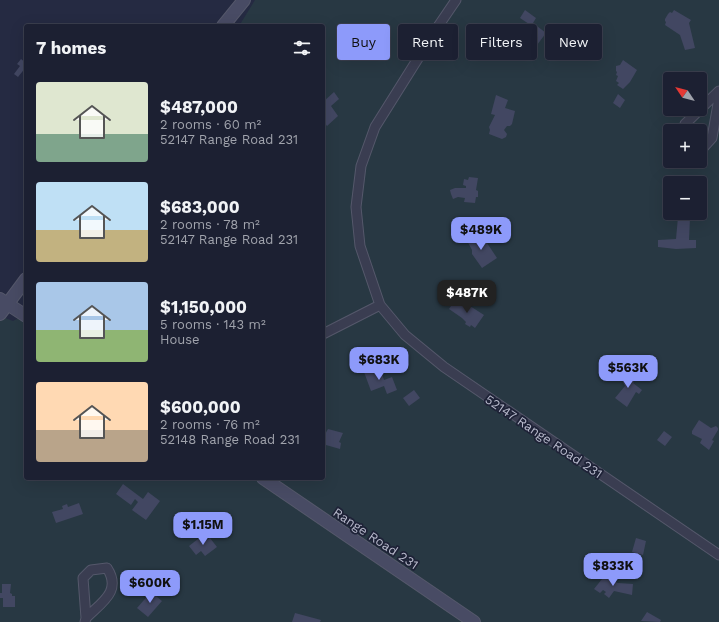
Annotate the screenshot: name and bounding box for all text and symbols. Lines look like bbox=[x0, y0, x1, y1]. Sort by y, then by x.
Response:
chip: Buy bbox=[337, 24, 390, 60]
chip: Rent bbox=[398, 24, 458, 60]
chip: Filters bbox=[466, 24, 537, 60]
chip: New bbox=[545, 24, 602, 60]
icon: filters bbox=[291, 37, 313, 59]
text: 7 homes bbox=[36, 38, 106, 58]
north arrow bbox=[663, 72, 707, 116]
map controls bbox=[663, 72, 707, 220]
text: $487,000 bbox=[160, 97, 238, 117]
icon: home bbox=[68, 98, 116, 146]
text: 2 rooms · 60 m² bbox=[160, 117, 261, 132]
button: + bbox=[663, 124, 707, 168]
text: 52147 Range Road 231 bbox=[160, 132, 298, 147]
button: − bbox=[663, 176, 707, 220]
text: $683,000 bbox=[160, 197, 240, 217]
icon: home bbox=[68, 198, 116, 246]
text: 2 rooms · 78 m² bbox=[160, 217, 260, 232]
pin: $489K bbox=[453, 217, 509, 251]
text: $489K bbox=[460, 222, 502, 237]
text: 52147 Range Road 231 bbox=[160, 232, 298, 247]
pin: $487K bbox=[439, 280, 495, 314]
text: $487K bbox=[446, 285, 488, 300]
text: $1,150,000 bbox=[160, 297, 247, 317]
icon: home bbox=[68, 298, 116, 346]
text: 5 rooms · 143 m² bbox=[160, 317, 266, 332]
text: House bbox=[160, 332, 200, 347]
pin: $683K bbox=[351, 347, 407, 381]
text: $683K bbox=[358, 352, 400, 367]
pin: $563K bbox=[600, 355, 656, 389]
text: $563K bbox=[608, 360, 648, 375]
street label: 52147 Range Road 231 bbox=[482, 392, 605, 481]
text: $600,000 bbox=[160, 397, 241, 417]
icon: home bbox=[68, 398, 116, 446]
text: 2 rooms · 76 m² bbox=[160, 417, 260, 432]
text: 52148 Range Road 231 bbox=[160, 432, 300, 447]
street label: Range Road 231 bbox=[330, 504, 421, 572]
pin: $1.15M bbox=[170, 512, 236, 546]
text: $1.15M bbox=[182, 517, 224, 532]
pin: $833K bbox=[585, 553, 641, 587]
text: $833K bbox=[593, 558, 633, 573]
pin: $600K bbox=[122, 570, 178, 604]
text: $600K bbox=[129, 575, 171, 590]

